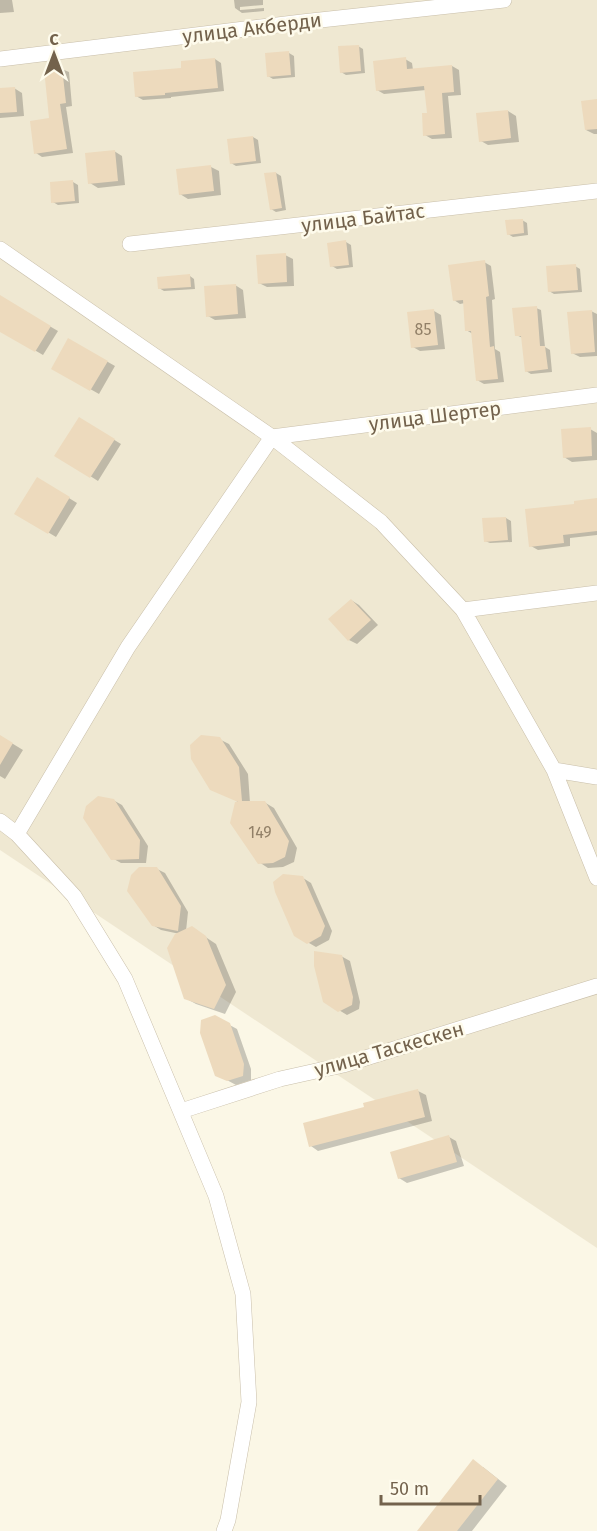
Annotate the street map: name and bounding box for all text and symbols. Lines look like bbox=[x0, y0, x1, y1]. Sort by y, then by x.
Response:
street label: улица Акберди bbox=[181, 8, 323, 48]
north arrow bbox=[24, 24, 84, 84]
text: С bbox=[49, 30, 59, 49]
street label: улица Байтас bbox=[300, 199, 426, 237]
house number: 85 bbox=[415, 320, 431, 339]
street label: улица Шертер bbox=[367, 396, 503, 436]
house number: 149 bbox=[248, 823, 272, 842]
street label: улица Таскескен bbox=[311, 1016, 467, 1082]
scale bar bbox=[381, 1468, 480, 1506]
text: 50 m bbox=[390, 1478, 429, 1500]

